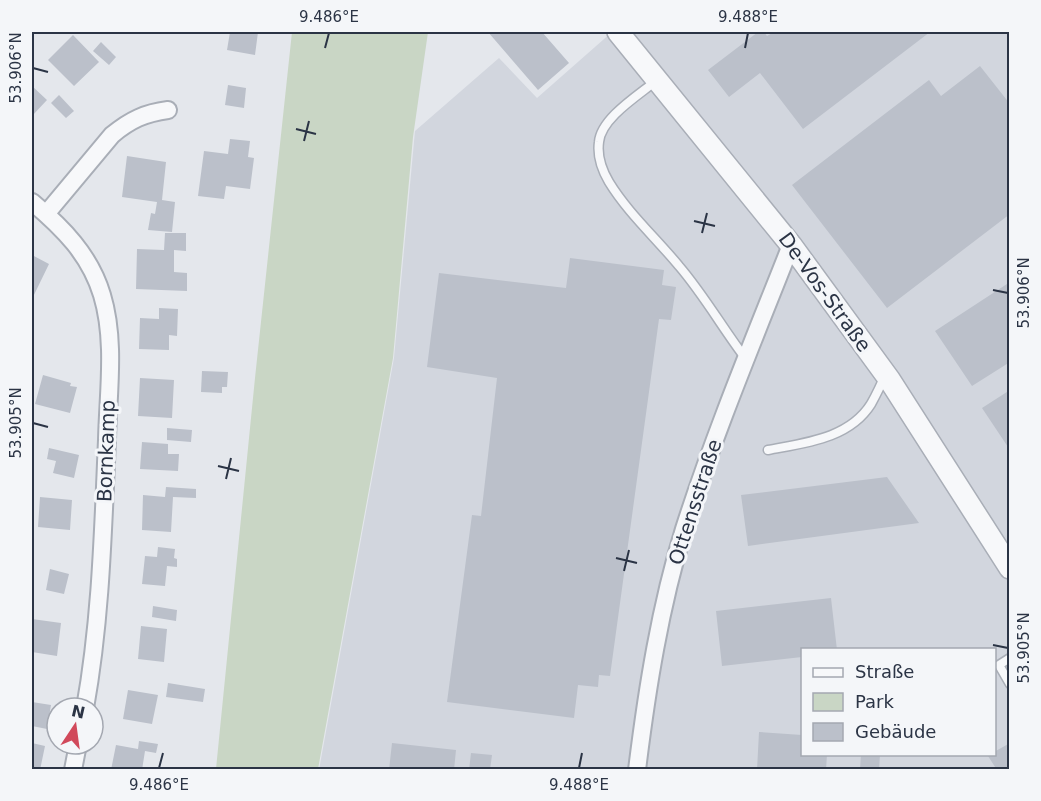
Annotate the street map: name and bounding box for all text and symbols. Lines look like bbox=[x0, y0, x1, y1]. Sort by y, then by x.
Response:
text: 9.486°E bbox=[299, 8, 359, 26]
text: 9.488°E bbox=[718, 8, 778, 26]
text: 53.906°N bbox=[7, 32, 25, 104]
street label: De-Vos-Straße bbox=[774, 228, 876, 356]
text: 53.906°N bbox=[1015, 257, 1033, 329]
text: 53.905°N bbox=[7, 387, 25, 459]
street label: Bornkamp bbox=[92, 400, 120, 502]
street label: Ottensstraße bbox=[663, 436, 727, 568]
text: 53.905°N bbox=[1015, 612, 1033, 684]
legend bbox=[801, 648, 996, 756]
text: Straße bbox=[855, 661, 914, 682]
text: Park bbox=[855, 691, 894, 712]
north arrow bbox=[45, 696, 105, 756]
text: N bbox=[70, 701, 87, 723]
text: Gebäude bbox=[855, 721, 936, 742]
text: 9.486°E bbox=[129, 776, 189, 794]
text: 9.488°E bbox=[549, 776, 609, 794]

